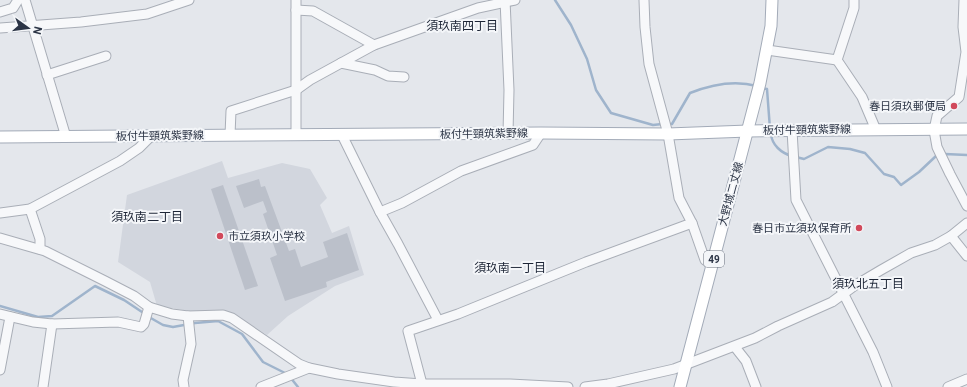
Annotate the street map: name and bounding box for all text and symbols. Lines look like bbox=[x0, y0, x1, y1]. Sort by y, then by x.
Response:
north arrow bbox=[8, 8, 48, 48]
district label: 須玖南四丁目 bbox=[426, 19, 498, 33]
text: N bbox=[30, 25, 44, 36]
place label: 春日須玖郵便局 bbox=[869, 100, 946, 113]
marker: 春日須玖郵便局 bbox=[949, 101, 959, 111]
street label: 板付牛頸筑紫野線 bbox=[763, 123, 851, 137]
street label: 板付牛頸筑紫野線 bbox=[440, 127, 528, 141]
street label: 板付牛頸筑紫野線 bbox=[116, 129, 204, 143]
street label: 大野城二丈線 bbox=[716, 160, 746, 228]
district label: 須玖南二丁目 bbox=[111, 210, 183, 224]
place label: 春日市立須玖保育所 bbox=[752, 222, 852, 235]
marker: 春日市立須玖保育所 bbox=[854, 223, 864, 233]
place label: 市立須玖小学校 bbox=[228, 230, 305, 243]
marker: 市立須玖小学校 bbox=[215, 231, 225, 241]
road number: 49 bbox=[704, 251, 724, 267]
district label: 須玖南一丁目 bbox=[474, 261, 546, 275]
district label: 須玖北五丁目 bbox=[832, 277, 904, 291]

